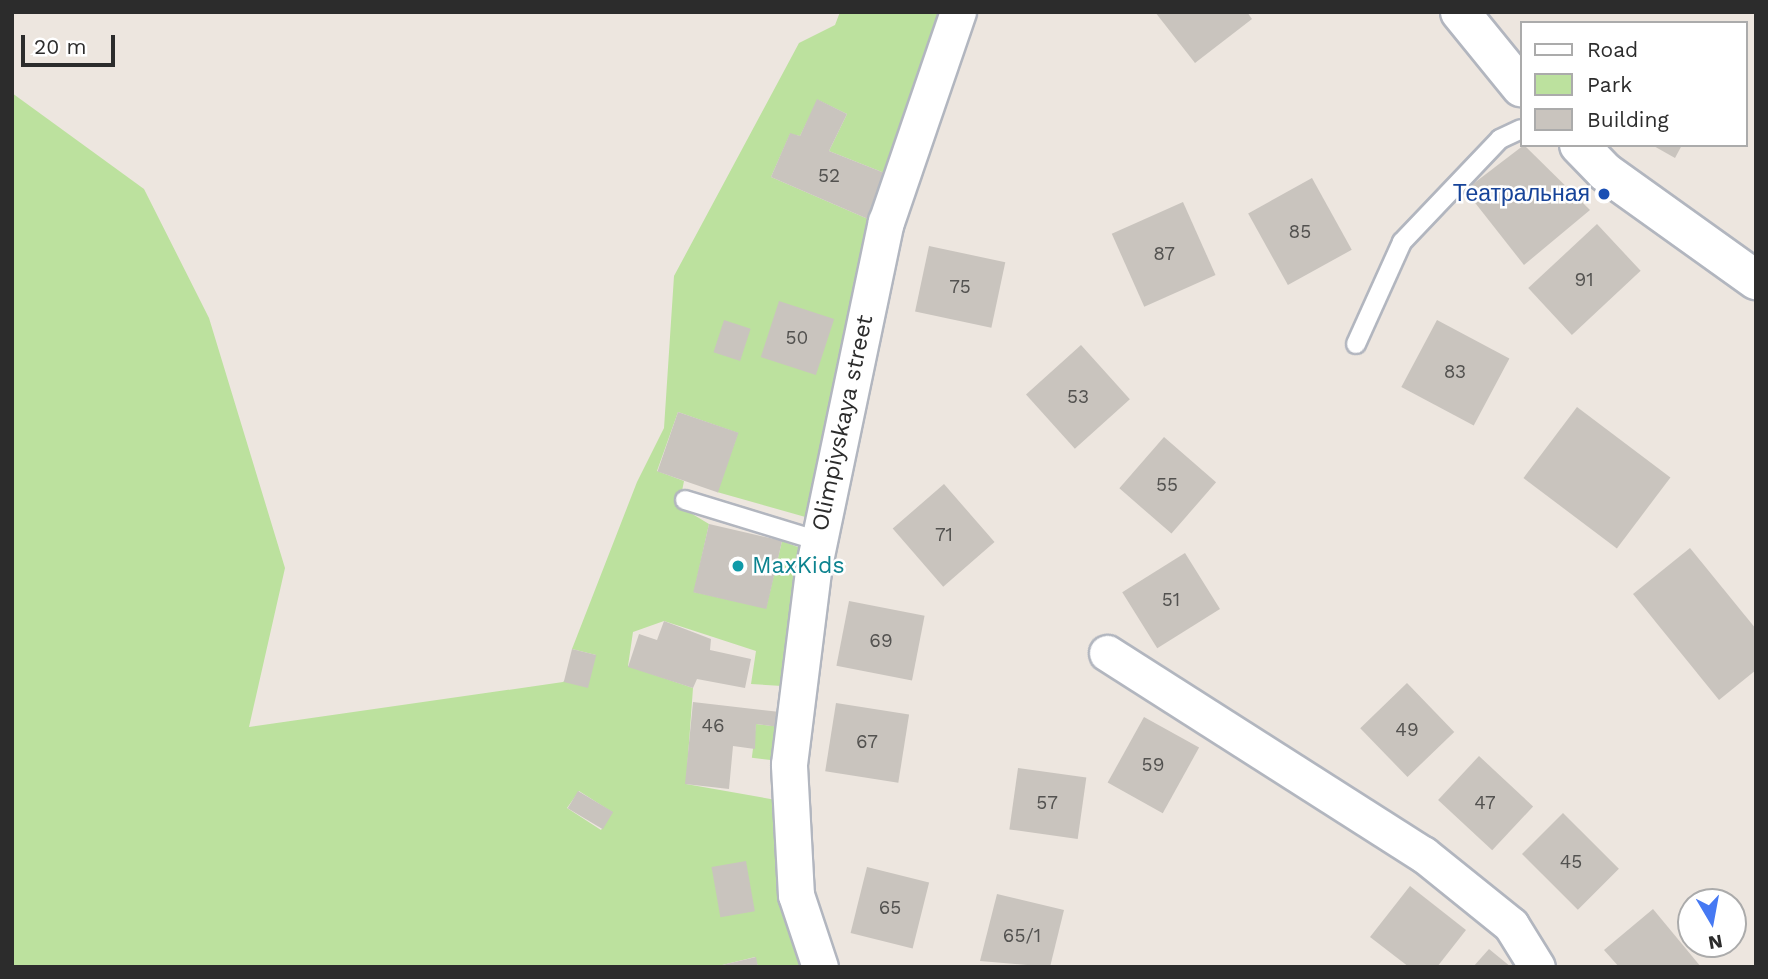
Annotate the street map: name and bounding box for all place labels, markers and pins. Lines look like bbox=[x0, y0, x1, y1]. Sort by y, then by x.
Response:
place label: Театральная bbox=[1453, 180, 1590, 208]
marker: Театральная bbox=[1596, 186, 1612, 202]
place label: MaxKids bbox=[752, 552, 845, 580]
marker: MaxKids bbox=[730, 558, 746, 574]

